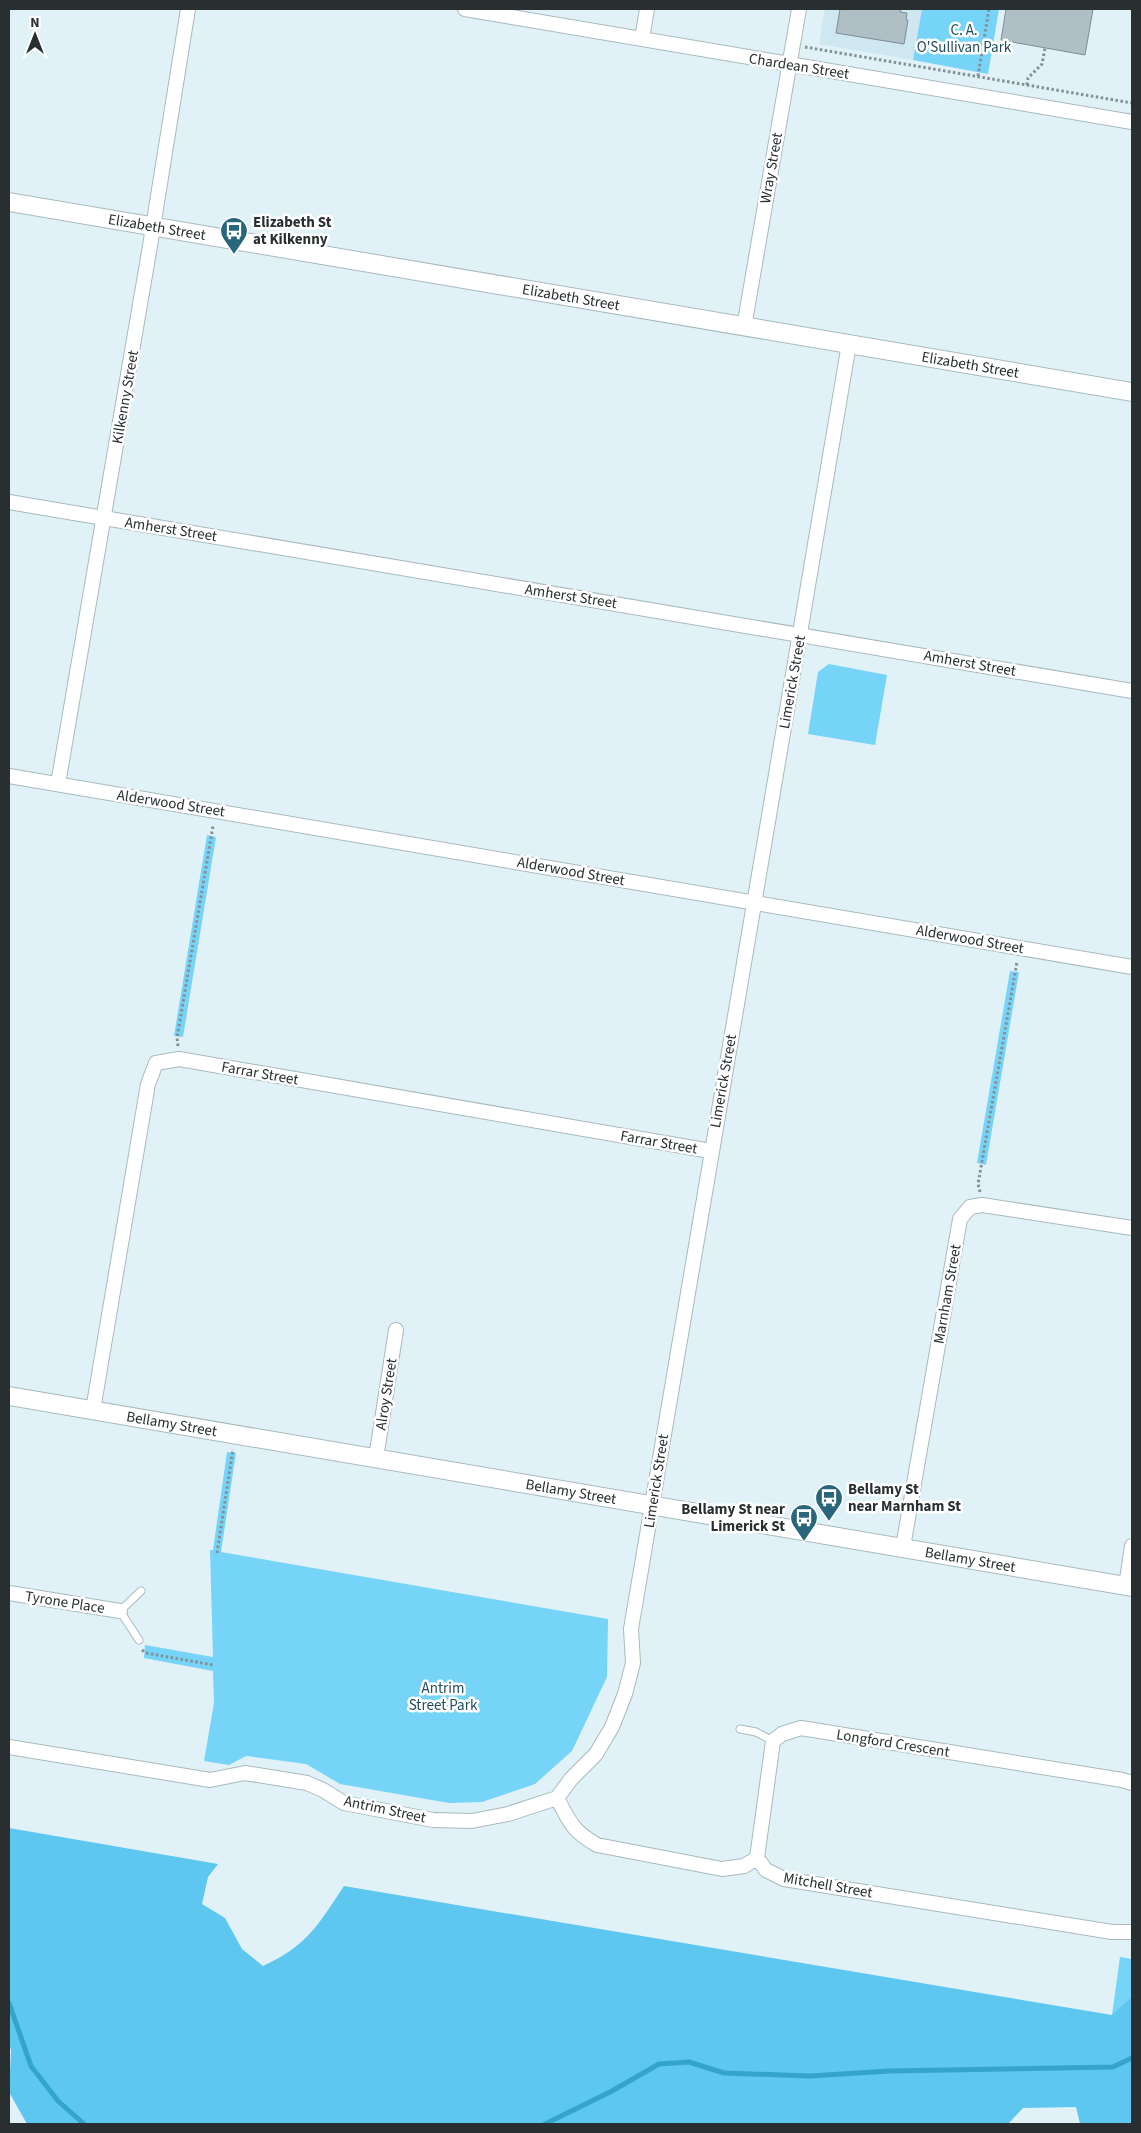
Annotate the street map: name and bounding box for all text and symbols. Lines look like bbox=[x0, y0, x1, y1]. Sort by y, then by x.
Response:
north arrow bbox=[10, 10, 60, 60]
text: N bbox=[30, 13, 40, 33]
park label: C. A. O'Sullivan Park bbox=[917, 20, 1012, 58]
street label: Chardean Street bbox=[747, 48, 851, 85]
street label: Wray Street bbox=[755, 131, 788, 205]
street label: Elizabeth Street bbox=[106, 209, 207, 246]
place label: Elizabeth St at Kilkenny bbox=[253, 212, 332, 250]
bus stop icon: Elizabeth St at Kilkenny bbox=[219, 216, 249, 255]
street label: Elizabeth Street bbox=[521, 279, 621, 316]
street label: Elizabeth Street bbox=[920, 347, 1021, 384]
street label: Kilkenny Street bbox=[107, 349, 144, 446]
street label: Amherst Street bbox=[123, 512, 218, 547]
street label: Amherst Street bbox=[523, 579, 618, 614]
street label: Limerick Street bbox=[774, 634, 811, 730]
street label: Amherst Street bbox=[922, 645, 1018, 682]
street label: Alderwood Street bbox=[115, 785, 226, 822]
street label: Alderwood Street bbox=[515, 852, 626, 891]
street label: Alderwood Street bbox=[914, 920, 1025, 959]
street label: Limerick Street bbox=[705, 1033, 742, 1129]
street label: Farrar Street bbox=[220, 1056, 300, 1091]
street label: Farrar Street bbox=[619, 1125, 699, 1160]
street label: Marnham Street bbox=[928, 1243, 967, 1345]
street label: Alroy Street bbox=[370, 1357, 403, 1432]
street label: Bellamy Street bbox=[125, 1406, 218, 1442]
street label: Limerick Street bbox=[639, 1433, 674, 1529]
street label: Bellamy Street bbox=[524, 1474, 618, 1510]
place label: Bellamy St near Marnham St bbox=[848, 1479, 961, 1517]
bus stop icon: Bellamy St near Marnham St bbox=[814, 1483, 844, 1522]
place label: Bellamy St near Limerick St bbox=[681, 1499, 785, 1537]
bus stop icon: Bellamy St near Limerick St bbox=[789, 1503, 819, 1542]
street label: Bellamy Street bbox=[923, 1542, 1017, 1578]
street label: Tyrone Place bbox=[24, 1586, 106, 1619]
park label: Antrim Street Park bbox=[409, 1678, 478, 1716]
street label: Longford Crescent bbox=[835, 1724, 951, 1763]
street label: Antrim Street bbox=[342, 1791, 428, 1828]
street label: Mitchell Street bbox=[782, 1867, 874, 1904]

